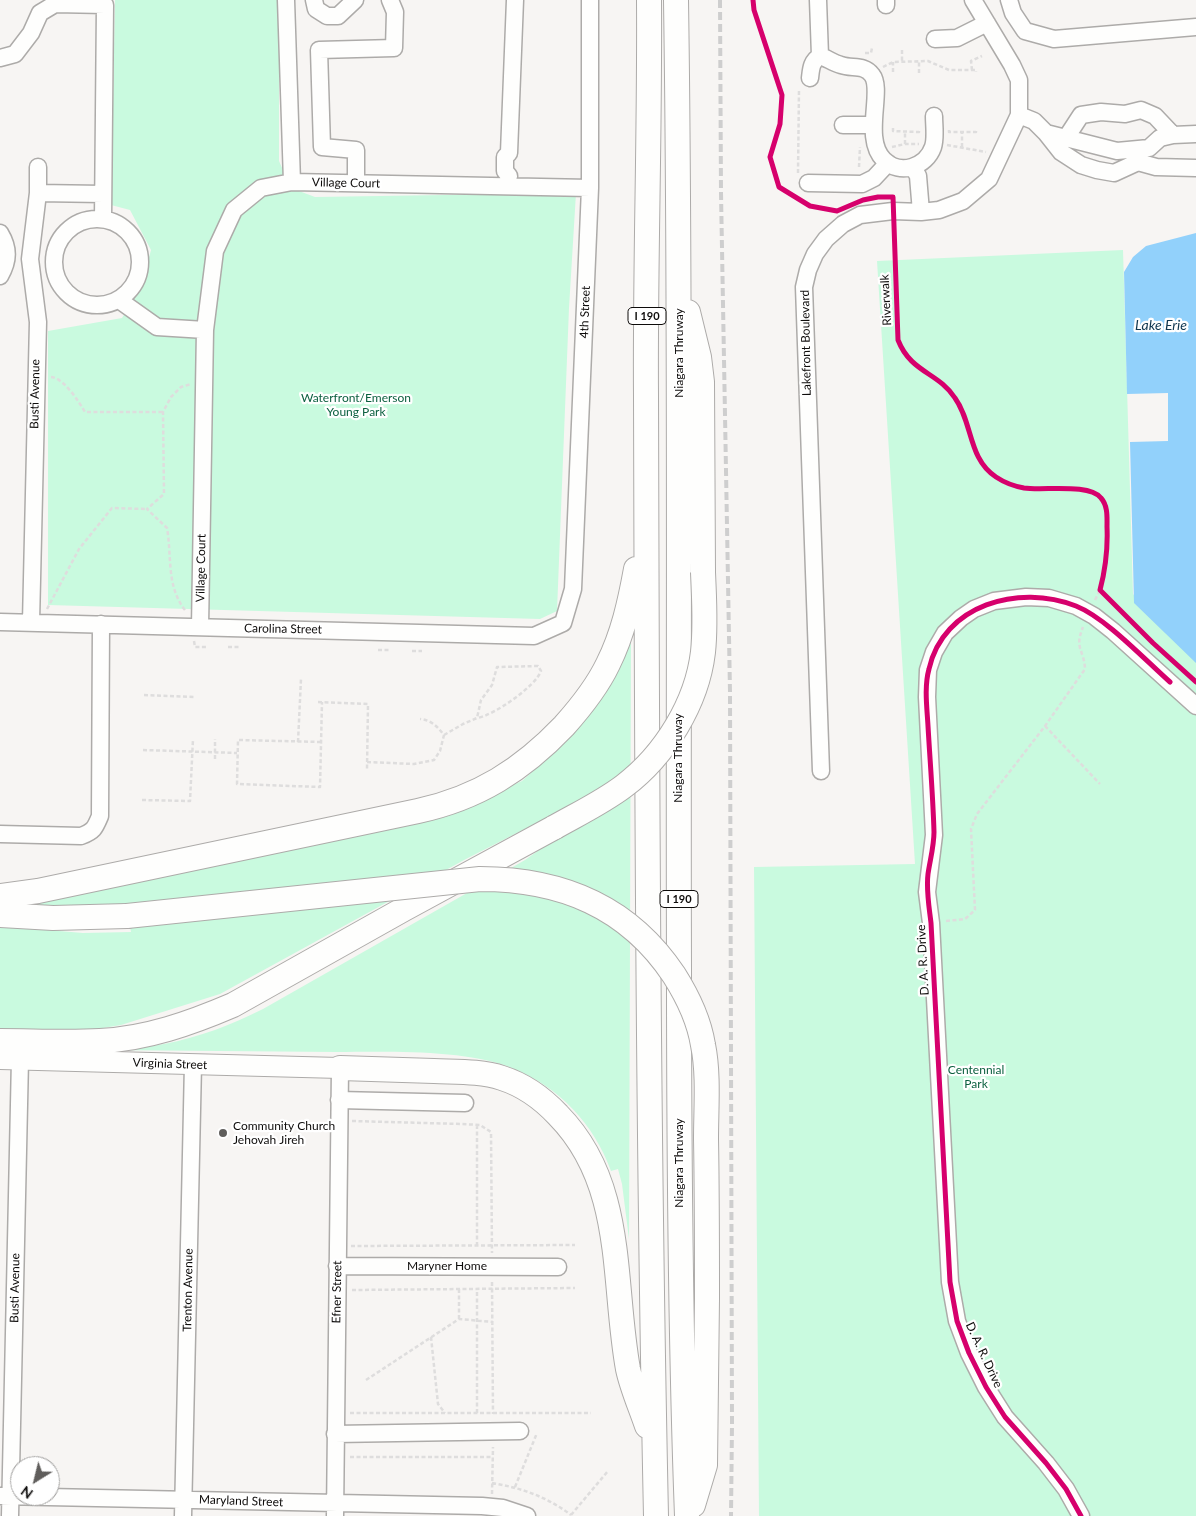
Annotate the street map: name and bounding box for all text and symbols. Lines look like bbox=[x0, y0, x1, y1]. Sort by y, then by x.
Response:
street label: Village Court bbox=[312, 175, 380, 191]
street label: Riverwalk bbox=[877, 274, 895, 326]
street label: 4th Street bbox=[577, 285, 593, 339]
street label: Lakefront Boulevard bbox=[798, 290, 814, 396]
road number: I 190 bbox=[628, 308, 666, 324]
street label: Niagara Thruway bbox=[672, 308, 686, 398]
water label: Lake Erie bbox=[1135, 317, 1187, 333]
street label: Busti Avenue bbox=[27, 359, 43, 429]
park label: Waterfront/Emerson Young Park bbox=[301, 391, 411, 419]
street label: Village Court bbox=[193, 534, 209, 602]
street label: Carolina Street bbox=[244, 621, 322, 637]
street label: Niagara Thruway bbox=[671, 713, 685, 803]
road number: I 190 bbox=[660, 891, 698, 908]
street label: D. A. R. Drive bbox=[914, 924, 932, 996]
street label: Virginia Street bbox=[132, 1056, 208, 1072]
park label: Centennial Park bbox=[948, 1063, 1004, 1091]
street label: Niagara Thruway bbox=[672, 1118, 686, 1208]
place label: Community Church Jehovah Jireh bbox=[233, 1119, 335, 1147]
marker: Community Church Jehovah Jireh bbox=[217, 1127, 229, 1139]
street label: Trenton Avenue bbox=[180, 1248, 196, 1332]
street label: Busti Avenue bbox=[7, 1253, 23, 1323]
street label: Maryner Home bbox=[407, 1259, 487, 1273]
street label: Efner Street bbox=[329, 1260, 345, 1324]
street label: D. A. R. Drive bbox=[963, 1320, 1005, 1390]
north arrow bbox=[10, 1456, 60, 1506]
text: N bbox=[17, 1483, 36, 1503]
street label: Maryland Street bbox=[199, 1492, 283, 1510]

